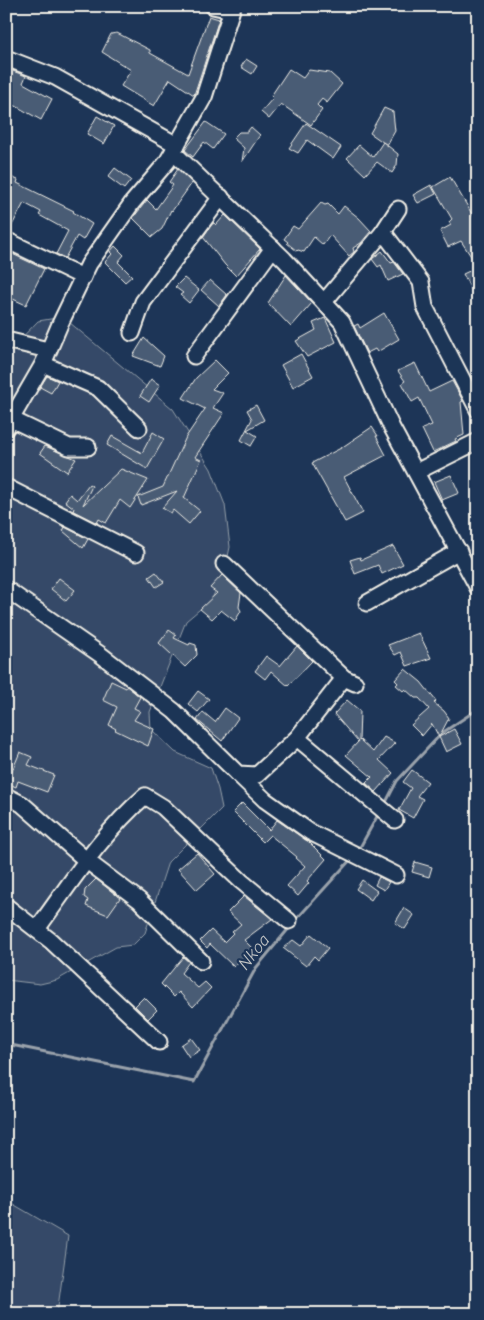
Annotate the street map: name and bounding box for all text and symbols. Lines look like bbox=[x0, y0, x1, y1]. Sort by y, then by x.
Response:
water label: Nkoa bbox=[234, 930, 274, 974]

